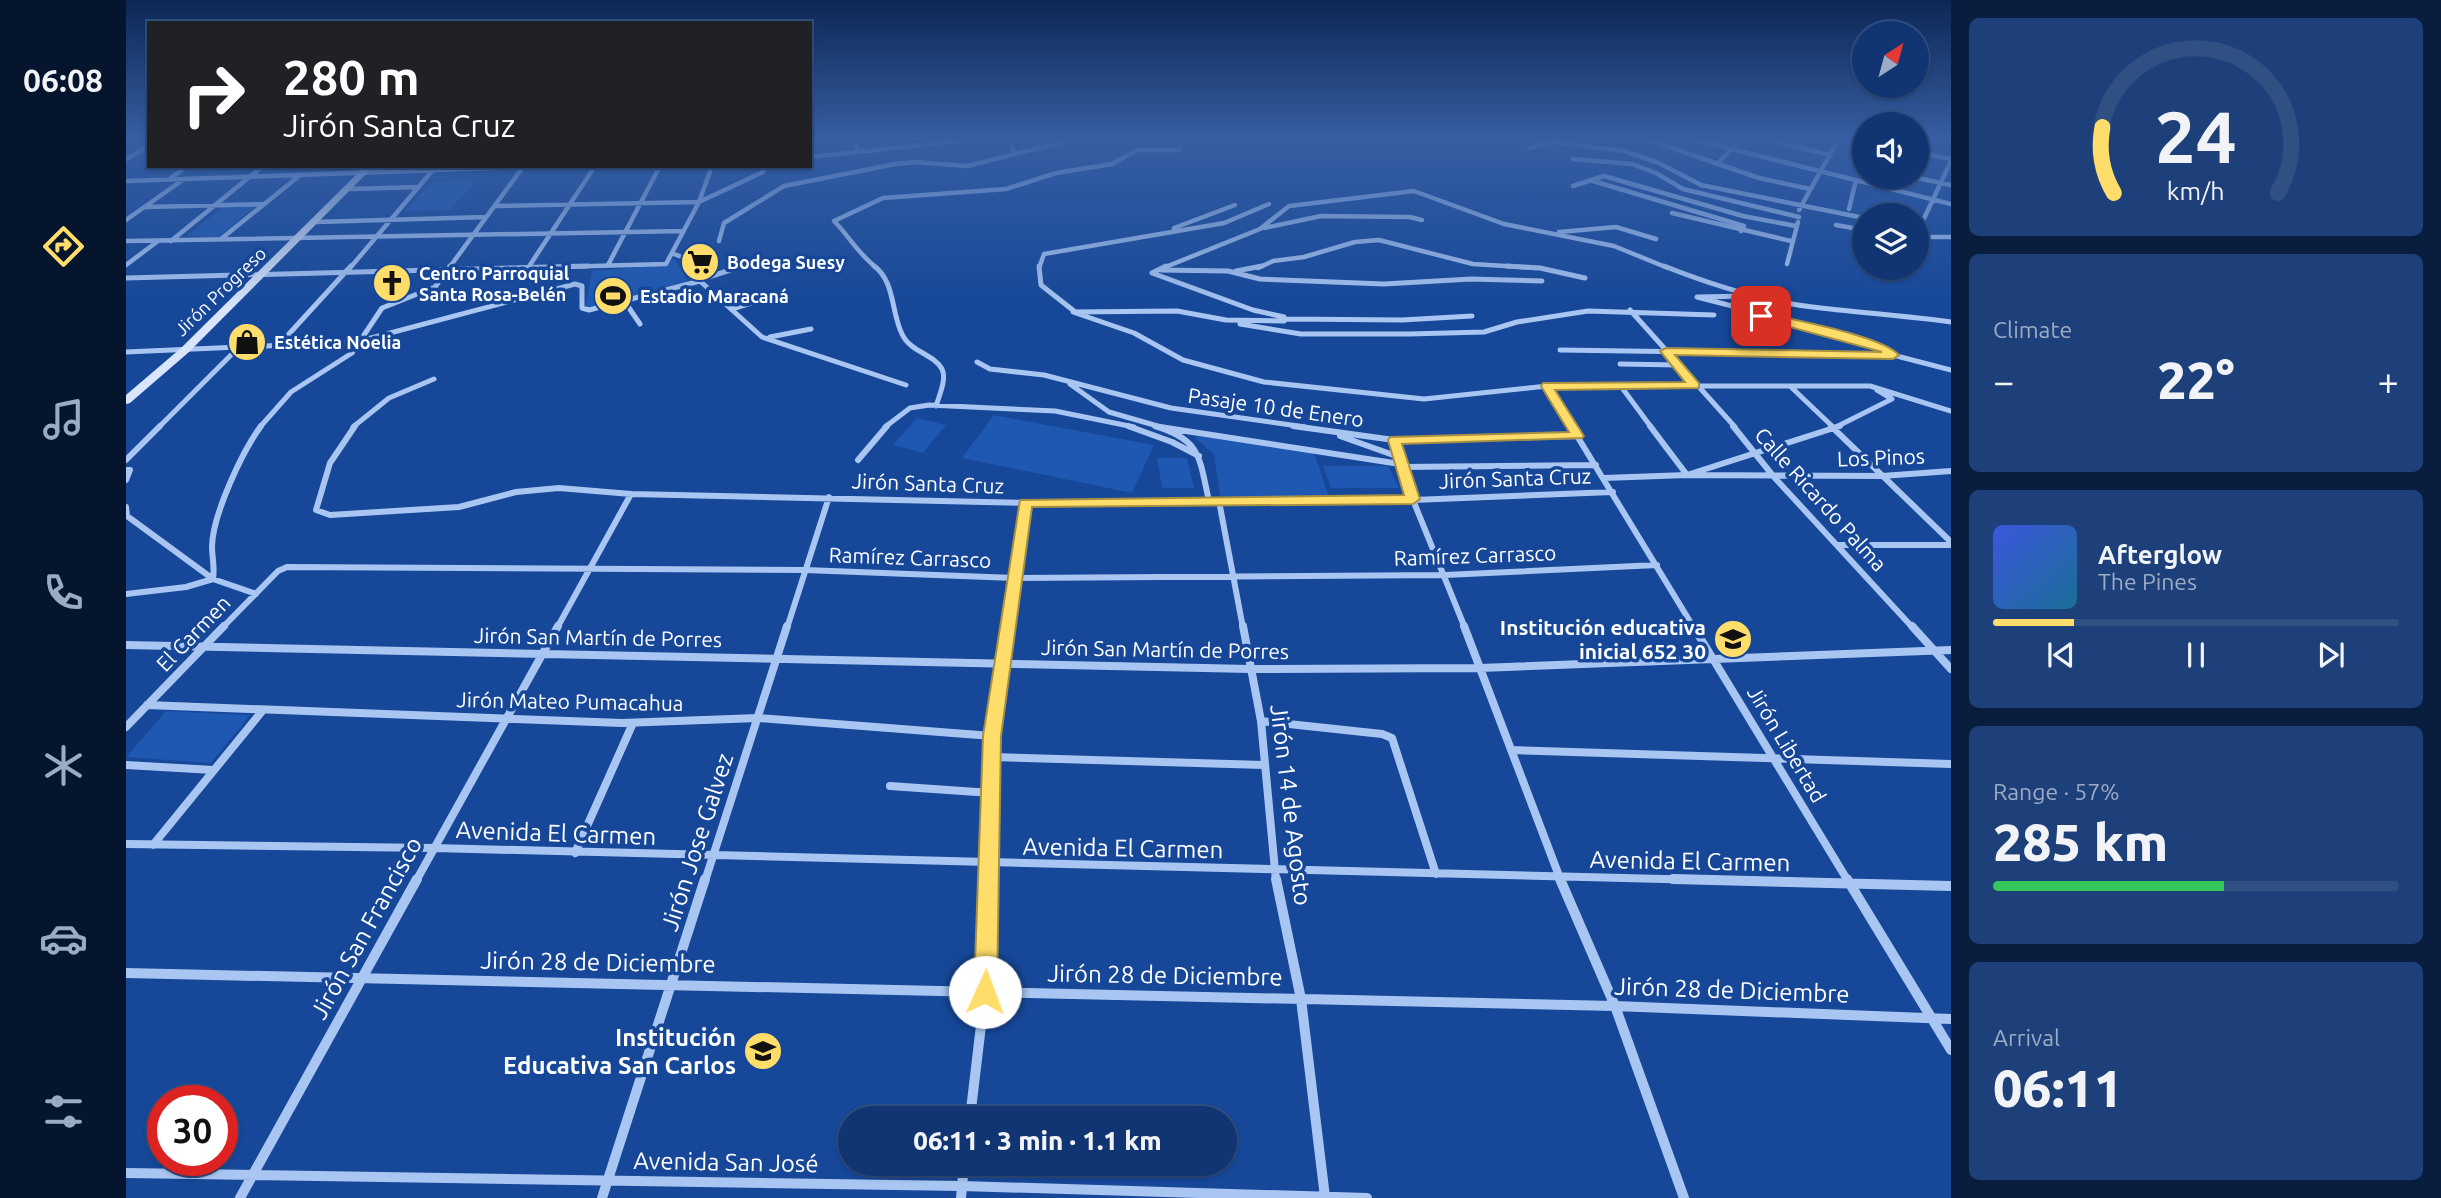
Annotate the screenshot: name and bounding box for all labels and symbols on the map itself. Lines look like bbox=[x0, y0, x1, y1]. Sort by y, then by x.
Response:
north arrow bbox=[1852, 21, 1928, 98]
supermarket icon: Bodega Suesy bbox=[679, 241, 721, 283]
street label: Jirón Progreso bbox=[170, 243, 270, 339]
place label: Bodega Suesy bbox=[727, 252, 845, 272]
church icon: Centro Parroquial Santa Rosa-Belén bbox=[371, 262, 413, 304]
place label: Centro Parroquial Santa Rosa-Belén bbox=[419, 263, 570, 304]
sports icon: Estadio Maracaná bbox=[592, 275, 634, 317]
place label: Estadio Maracaná bbox=[640, 286, 789, 306]
pin bbox=[1731, 286, 1791, 346]
shop icon: Estética Noelia bbox=[226, 321, 268, 363]
place label: Estética Noelia bbox=[274, 332, 401, 352]
street label: Pasaje 10 de Enero bbox=[1187, 383, 1365, 431]
street label: Calle Ricardo Palma bbox=[1750, 422, 1892, 576]
street label: Los Pinos bbox=[1837, 443, 1925, 471]
street label: Jirón Santa Cruz bbox=[1438, 463, 1592, 493]
street label: Jirón Santa Cruz bbox=[851, 468, 1005, 498]
street label: Ramírez Carrasco bbox=[1393, 540, 1557, 570]
street label: Ramírez Carrasco bbox=[828, 542, 992, 572]
street label: El Carmen bbox=[151, 590, 235, 676]
place label: Institución educativa inicial 652 30 bbox=[1500, 615, 1706, 663]
school or university icon: Institución educativa inicial 652 30 bbox=[1712, 618, 1754, 660]
street label: Jirón San Martín de Porres bbox=[474, 623, 722, 651]
street label: Jirón San Martín de Porres bbox=[1041, 635, 1289, 663]
street label: Jirón Libertad bbox=[1743, 682, 1831, 806]
street label: Jirón Mateo Pumacahua bbox=[456, 687, 684, 715]
street label: Jirón 14 de Agosto bbox=[1265, 703, 1317, 907]
street label: Jirón Jose Galvez bbox=[656, 750, 738, 934]
street label: Avenida El Carmen bbox=[455, 816, 657, 850]
street label: Jirón San Francisco bbox=[305, 832, 427, 1024]
street label: Avenida El Carmen bbox=[1022, 833, 1224, 863]
street label: Avenida El Carmen bbox=[1589, 846, 1791, 876]
street label: Jirón 28 de Diciembre bbox=[480, 946, 716, 978]
position arrow bbox=[948, 955, 1022, 1029]
street label: Jirón 28 de Diciembre bbox=[1047, 959, 1283, 991]
street label: Jirón 28 de Diciembre bbox=[1614, 972, 1850, 1008]
place label: Institución Educativa San Carlos bbox=[503, 1024, 736, 1079]
school or university icon: Institución Educativa San Carlos bbox=[742, 1030, 784, 1072]
speed limit sign: 30 bbox=[147, 1085, 238, 1176]
street label: Avenida San José bbox=[633, 1147, 819, 1177]

